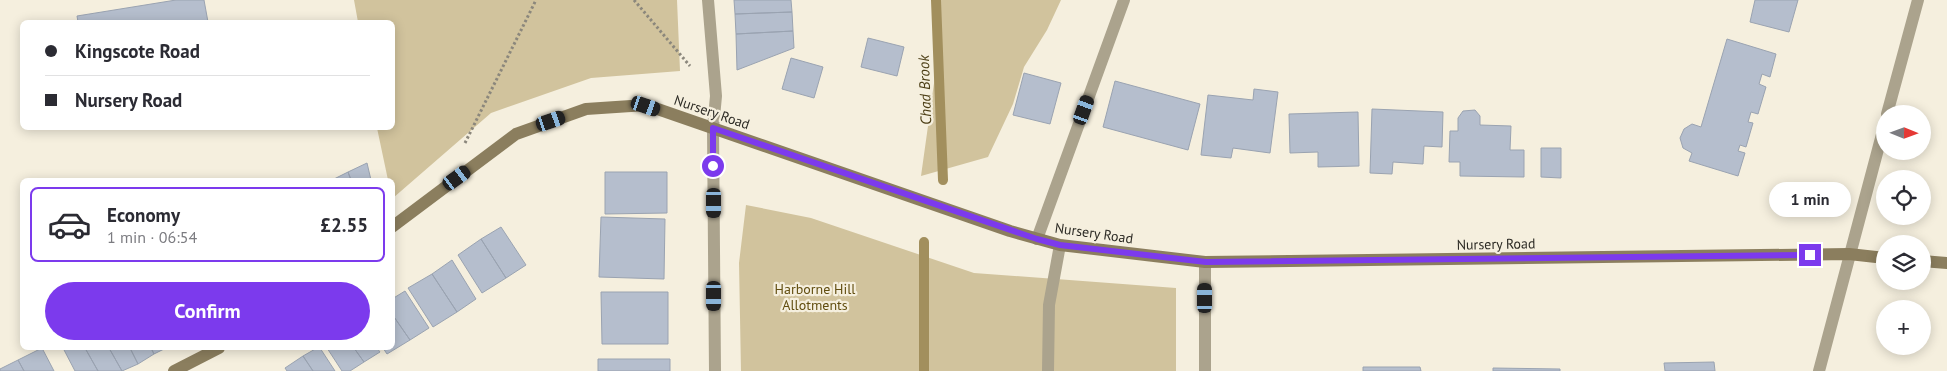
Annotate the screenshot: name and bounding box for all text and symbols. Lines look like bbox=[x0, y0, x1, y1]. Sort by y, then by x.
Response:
text: Kingscote Road bbox=[75, 39, 200, 63]
water label: Chad Brook bbox=[914, 53, 935, 125]
text: Nursery Road bbox=[75, 88, 182, 112]
street label: Nursery Road bbox=[672, 91, 752, 133]
car bbox=[1071, 93, 1096, 127]
car bbox=[629, 94, 662, 118]
north arrow bbox=[1876, 105, 1931, 160]
map controls bbox=[1876, 105, 1931, 355]
car bbox=[534, 109, 567, 133]
route start bbox=[702, 155, 724, 177]
car bbox=[440, 163, 473, 193]
button: locate bbox=[1876, 170, 1931, 225]
callout: 1 min bbox=[1769, 182, 1851, 218]
car bbox=[706, 188, 721, 218]
text: 1 min bbox=[1790, 189, 1830, 209]
icon: car bbox=[47, 202, 92, 247]
text: Economy bbox=[107, 203, 180, 227]
text: £2.55 bbox=[320, 213, 368, 237]
street label: Nursery Road bbox=[1054, 219, 1134, 247]
text: 1 min · 06:54 bbox=[107, 227, 197, 247]
street label: Nursery Road bbox=[1456, 234, 1536, 254]
button: layers bbox=[1876, 235, 1931, 290]
route end bbox=[1799, 244, 1821, 266]
park label: Harborne Hill Allotments bbox=[775, 280, 855, 314]
car bbox=[706, 281, 721, 311]
button: Confirm bbox=[45, 282, 370, 340]
car bbox=[1197, 283, 1212, 313]
button: + bbox=[1876, 300, 1931, 355]

